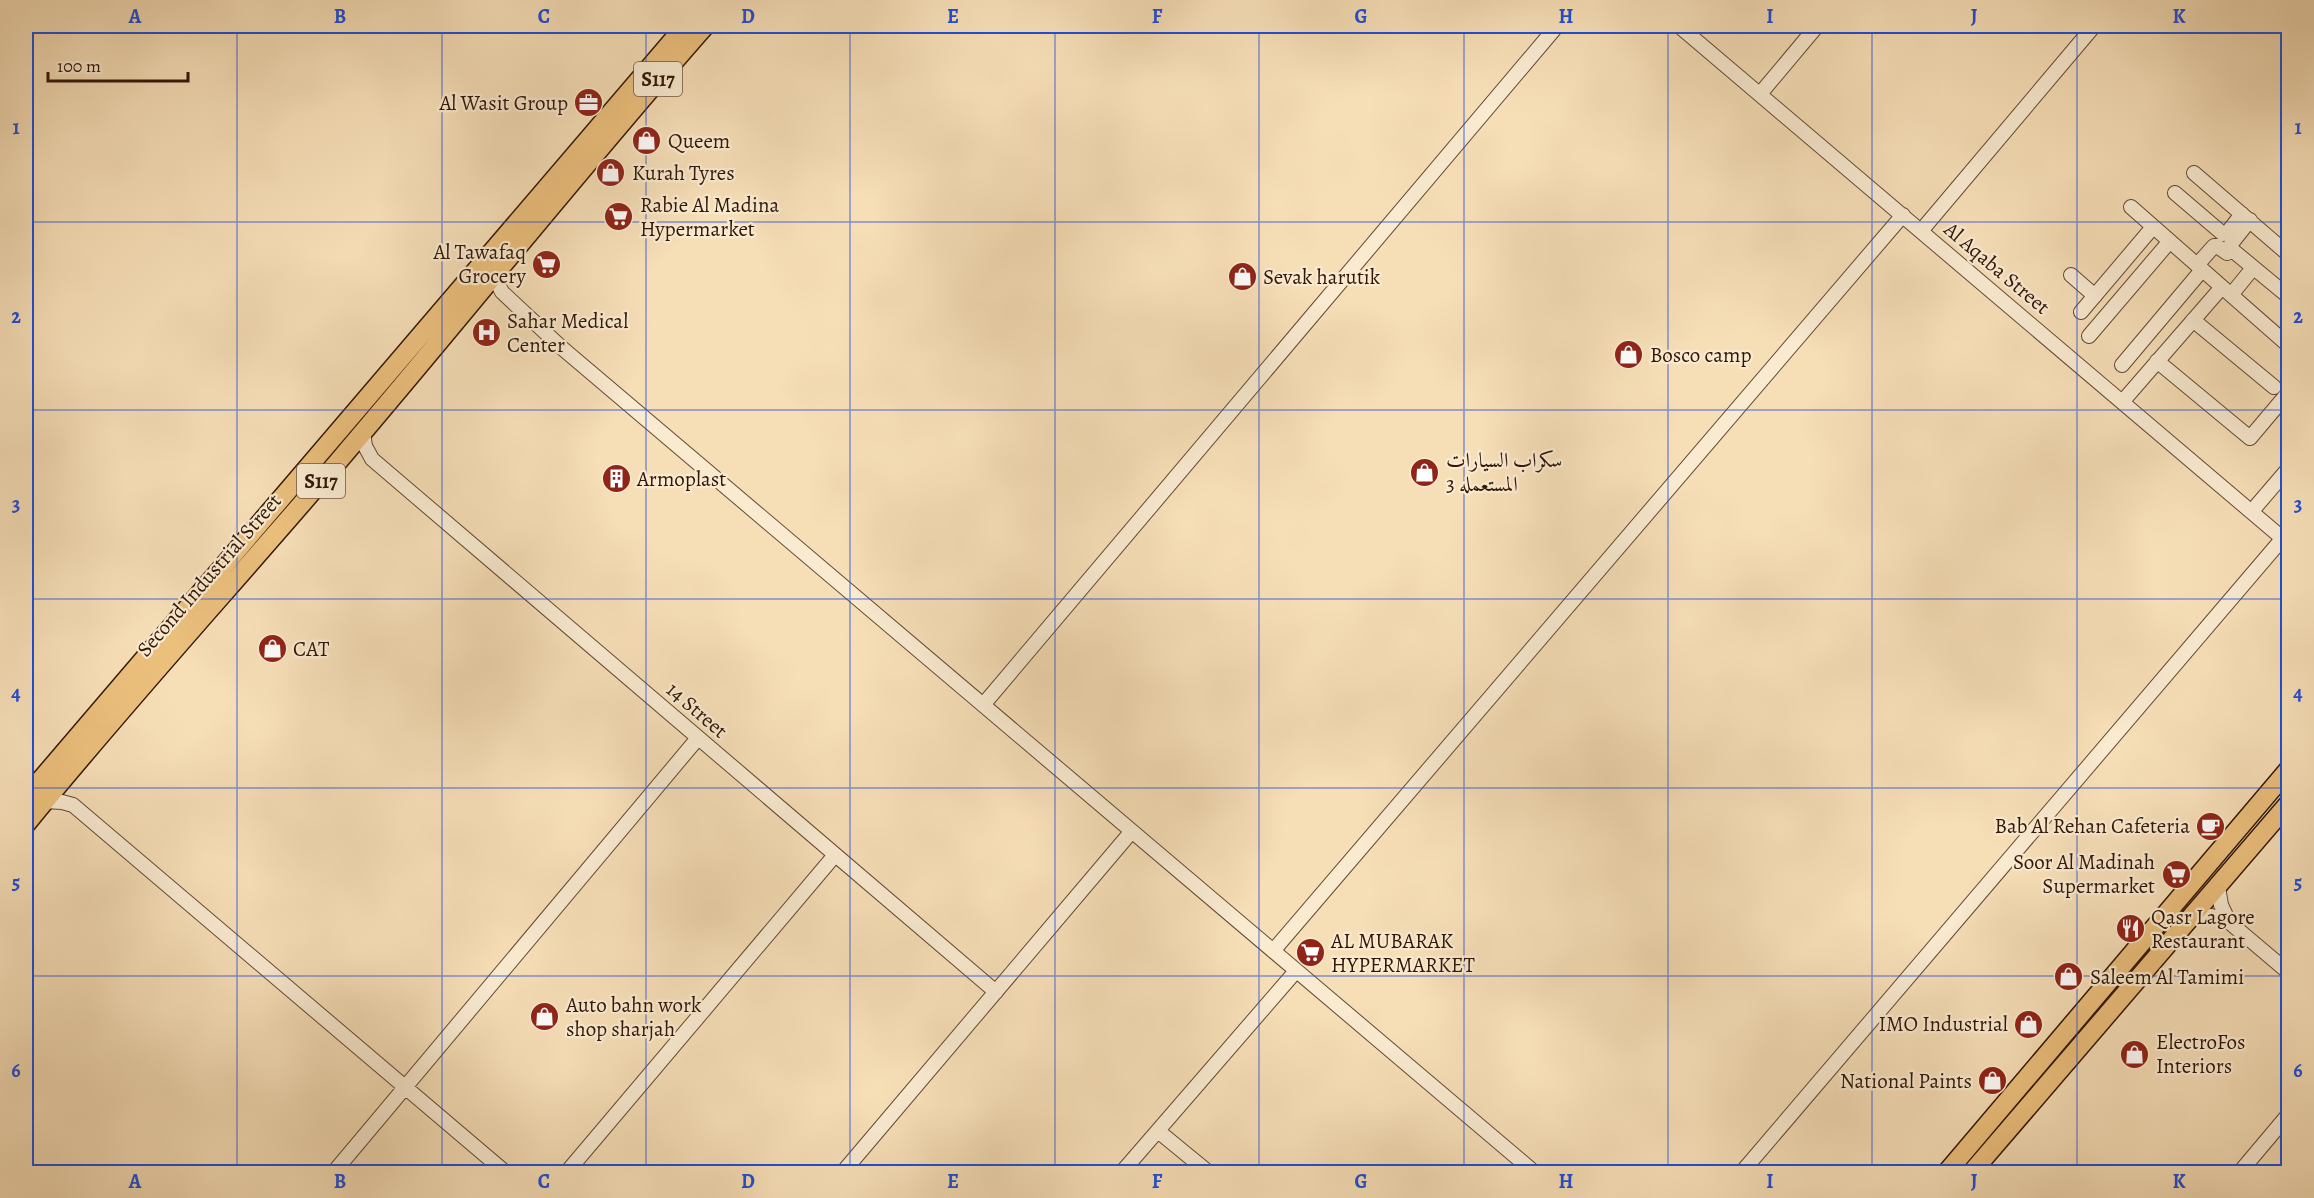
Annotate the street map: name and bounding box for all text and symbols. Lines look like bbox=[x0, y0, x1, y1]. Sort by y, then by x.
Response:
text: A bbox=[128, 3, 142, 30]
text: B bbox=[334, 3, 346, 30]
text: C bbox=[538, 3, 550, 30]
text: D bbox=[741, 3, 755, 30]
text: E bbox=[947, 3, 959, 30]
text: F bbox=[1152, 3, 1163, 30]
text: G bbox=[1354, 3, 1368, 30]
text: H bbox=[1559, 3, 1574, 30]
text: I bbox=[1766, 3, 1774, 30]
text: J bbox=[1971, 3, 1978, 30]
text: K bbox=[2172, 3, 2186, 30]
scale bar bbox=[48, 45, 188, 83]
text: 100 m bbox=[57, 54, 101, 78]
road number: S117 bbox=[634, 62, 682, 96]
office icon: Al Wasit Group bbox=[573, 87, 605, 119]
place label: Al Wasit Group bbox=[438, 89, 568, 117]
text: 1 bbox=[12, 114, 20, 141]
text: 1 bbox=[2294, 114, 2302, 141]
shop icon: Queem bbox=[631, 125, 663, 157]
place label: Queem bbox=[668, 127, 730, 155]
shop icon: Kurah Tyres bbox=[595, 157, 627, 189]
place label: Kurah Tyres bbox=[632, 159, 735, 187]
place label: Rabie Al Madina Hypermarket bbox=[640, 191, 780, 243]
supermarket icon: Rabie Al Madina Hypermarket bbox=[603, 201, 635, 233]
street label: Al Aqaba Street bbox=[1937, 215, 2056, 321]
place label: Al Tawafaq Grocery bbox=[432, 238, 527, 290]
supermarket icon: Al Tawafaq Grocery bbox=[531, 248, 563, 280]
shop icon: Sevak harutik bbox=[1226, 261, 1258, 293]
place label: Sevak harutik bbox=[1263, 263, 1381, 291]
text: 2 bbox=[11, 303, 21, 330]
text: 2 bbox=[2293, 303, 2303, 330]
place label: Sahar Medical Center bbox=[507, 307, 628, 359]
hospital icon: Sahar Medical Center bbox=[470, 317, 502, 349]
shop icon: Bosco camp bbox=[1613, 339, 1645, 371]
place label: Bosco camp bbox=[1650, 341, 1751, 369]
place label: سكراب السيارات المستعمله 3 bbox=[1446, 446, 1562, 498]
shop icon: سكراب السيارات المستعمله 3 bbox=[1409, 456, 1441, 488]
building icon: Armoplast bbox=[600, 463, 632, 495]
road number: S117 bbox=[297, 464, 345, 498]
place label: Armoplast bbox=[636, 465, 726, 493]
street label: Second Industrial Street bbox=[130, 487, 288, 663]
text: 3 bbox=[12, 491, 20, 518]
text: 3 bbox=[2294, 491, 2302, 518]
shop icon: CAT bbox=[256, 633, 288, 665]
place label: CAT bbox=[293, 635, 330, 663]
street label: 14 Street bbox=[660, 676, 734, 744]
text: 4 bbox=[11, 680, 21, 707]
text: 4 bbox=[2293, 680, 2303, 707]
cafe icon: Bab Al Rehan Cafeteria bbox=[2195, 810, 2227, 842]
place label: Bab Al Rehan Cafeteria bbox=[1994, 812, 2190, 840]
place label: Soor Al Madinah Supermarket bbox=[2013, 848, 2155, 900]
supermarket icon: Soor Al Madinah Supermarket bbox=[2160, 858, 2192, 890]
text: 5 bbox=[12, 869, 20, 896]
text: 5 bbox=[2294, 869, 2302, 896]
place label: Qasr Lagore Restaurant bbox=[2151, 903, 2255, 955]
restaurant icon: Qasr Lagore Restaurant bbox=[2114, 913, 2146, 945]
place label: AL MUBARAK HYPERMARKET bbox=[1330, 927, 1475, 979]
supermarket icon: AL MUBARAK HYPERMARKET bbox=[1294, 937, 1326, 969]
shop icon: Saleem Al Tamimi bbox=[2053, 961, 2085, 993]
place label: Saleem Al Tamimi bbox=[2090, 963, 2244, 991]
place label: Auto bahn work shop sharjah bbox=[565, 991, 702, 1043]
shop icon: Auto bahn work shop sharjah bbox=[529, 1001, 561, 1033]
shop icon: IMO Industrial bbox=[2013, 1008, 2045, 1040]
place label: IMO Industrial bbox=[1878, 1010, 2008, 1038]
place label: ElectroFos Interiors bbox=[2156, 1028, 2245, 1080]
shop icon: ElectroFos Interiors bbox=[2119, 1038, 2151, 1070]
text: 6 bbox=[11, 1057, 21, 1084]
text: 6 bbox=[2293, 1057, 2303, 1084]
shop icon: National Paints bbox=[1977, 1065, 2009, 1097]
place label: National Paints bbox=[1840, 1067, 1972, 1095]
text: A bbox=[128, 1168, 142, 1195]
text: B bbox=[334, 1168, 346, 1195]
text: C bbox=[538, 1168, 550, 1195]
text: D bbox=[741, 1168, 755, 1195]
text: E bbox=[947, 1168, 959, 1195]
text: F bbox=[1152, 1168, 1163, 1195]
text: G bbox=[1354, 1168, 1368, 1195]
text: H bbox=[1559, 1168, 1574, 1195]
text: I bbox=[1766, 1168, 1774, 1195]
text: J bbox=[1971, 1168, 1978, 1195]
text: K bbox=[2172, 1168, 2186, 1195]

